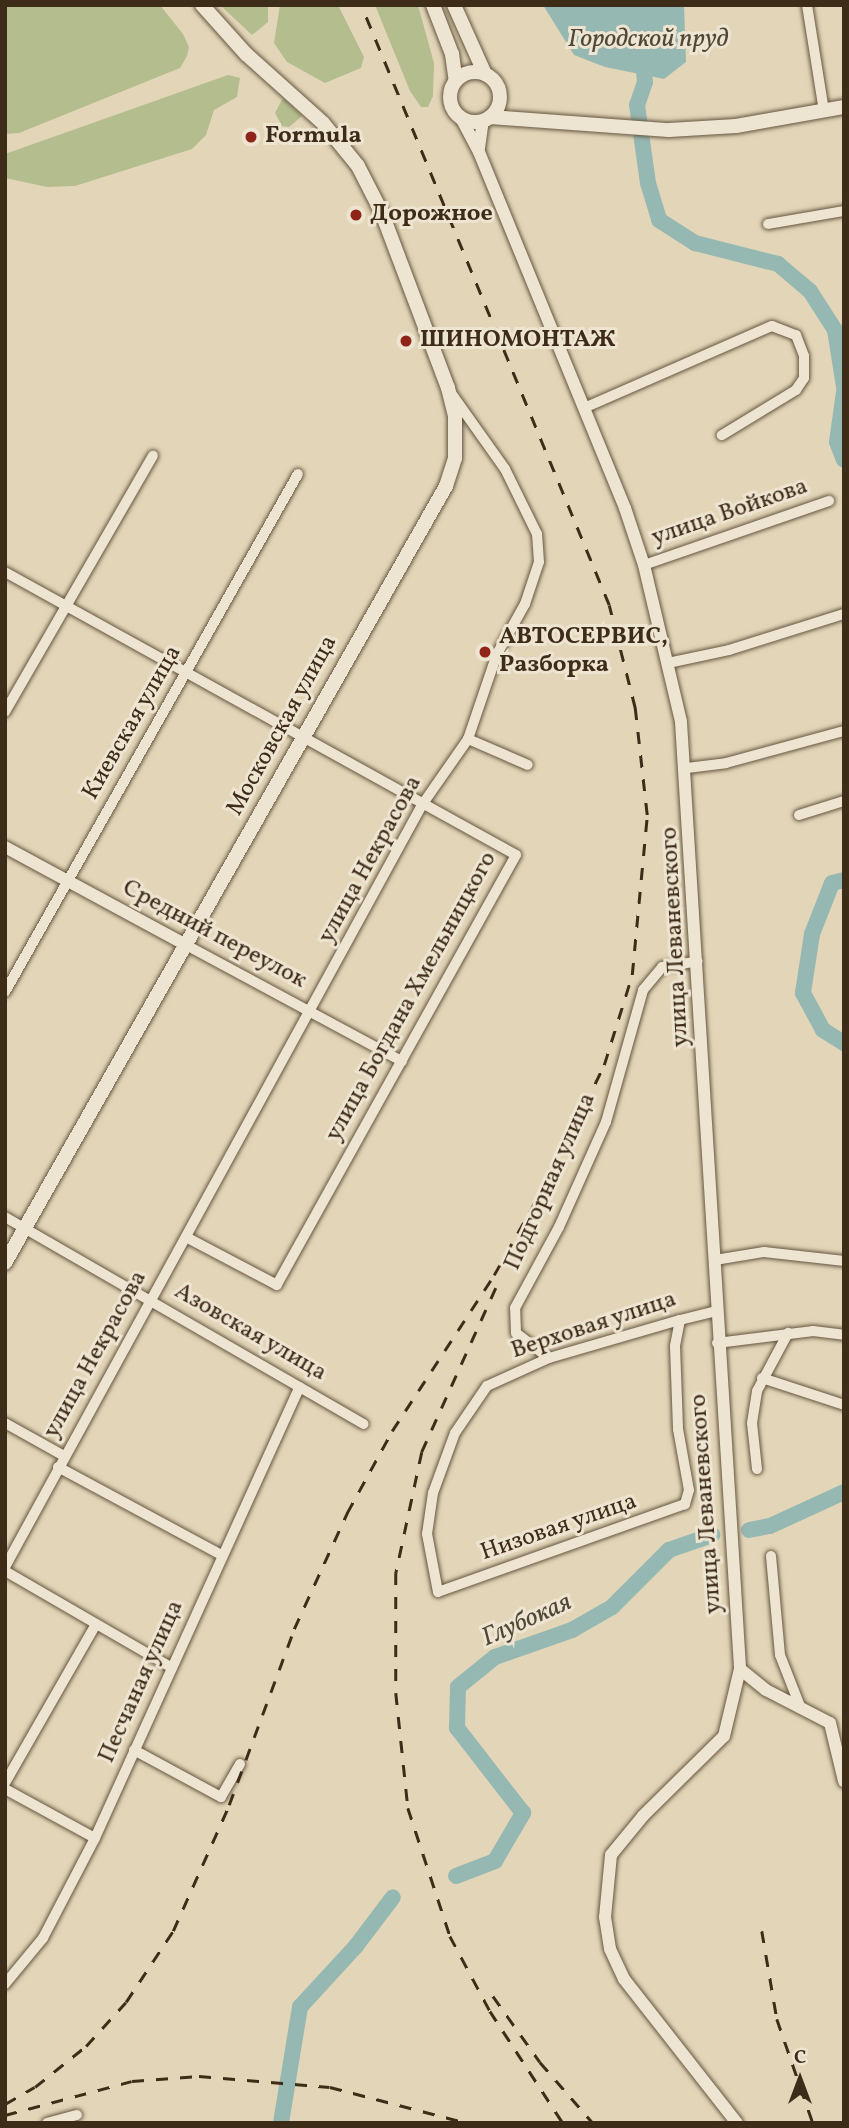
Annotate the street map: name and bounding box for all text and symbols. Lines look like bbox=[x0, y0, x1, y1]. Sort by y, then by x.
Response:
water label: Городской пруд bbox=[568, 24, 728, 56]
place label: Formula bbox=[265, 123, 362, 151]
marker: Formula bbox=[243, 129, 259, 145]
place label: Дорожное bbox=[370, 201, 493, 229]
marker: Дорожное bbox=[348, 207, 364, 223]
place label: ШИНОМОНТАЖ bbox=[420, 327, 616, 355]
marker: ШИНОМОНТАЖ bbox=[398, 333, 414, 349]
street label: улица Войкова bbox=[648, 473, 812, 553]
place label: АВТОСЕРВИС, Разборка bbox=[499, 624, 668, 680]
street label: Московская улица bbox=[221, 631, 345, 821]
street label: Киевская улица bbox=[77, 640, 189, 806]
marker: АВТОСЕРВИС, Разборка bbox=[477, 644, 493, 660]
street label: улица Некрасова bbox=[313, 771, 429, 949]
street label: улица Леваневского bbox=[656, 826, 696, 1048]
street label: улица Богдана Хмельницкого bbox=[320, 847, 504, 1147]
street label: Средний переулок bbox=[117, 874, 311, 996]
street label: Подгорная улица bbox=[499, 1089, 603, 1275]
street label: улица Некрасова bbox=[38, 1266, 154, 1444]
street label: Азовская улица bbox=[168, 1278, 332, 1388]
street label: Верховая улица bbox=[507, 1286, 681, 1366]
street label: улица Леваневского bbox=[685, 1393, 729, 1615]
street label: Низовая улица bbox=[477, 1488, 641, 1568]
water label: Глубокая bbox=[477, 1587, 577, 1655]
street label: Песчаная улица bbox=[93, 1596, 191, 1768]
north arrow bbox=[765, 2044, 835, 2114]
text: С bbox=[794, 2045, 806, 2071]

